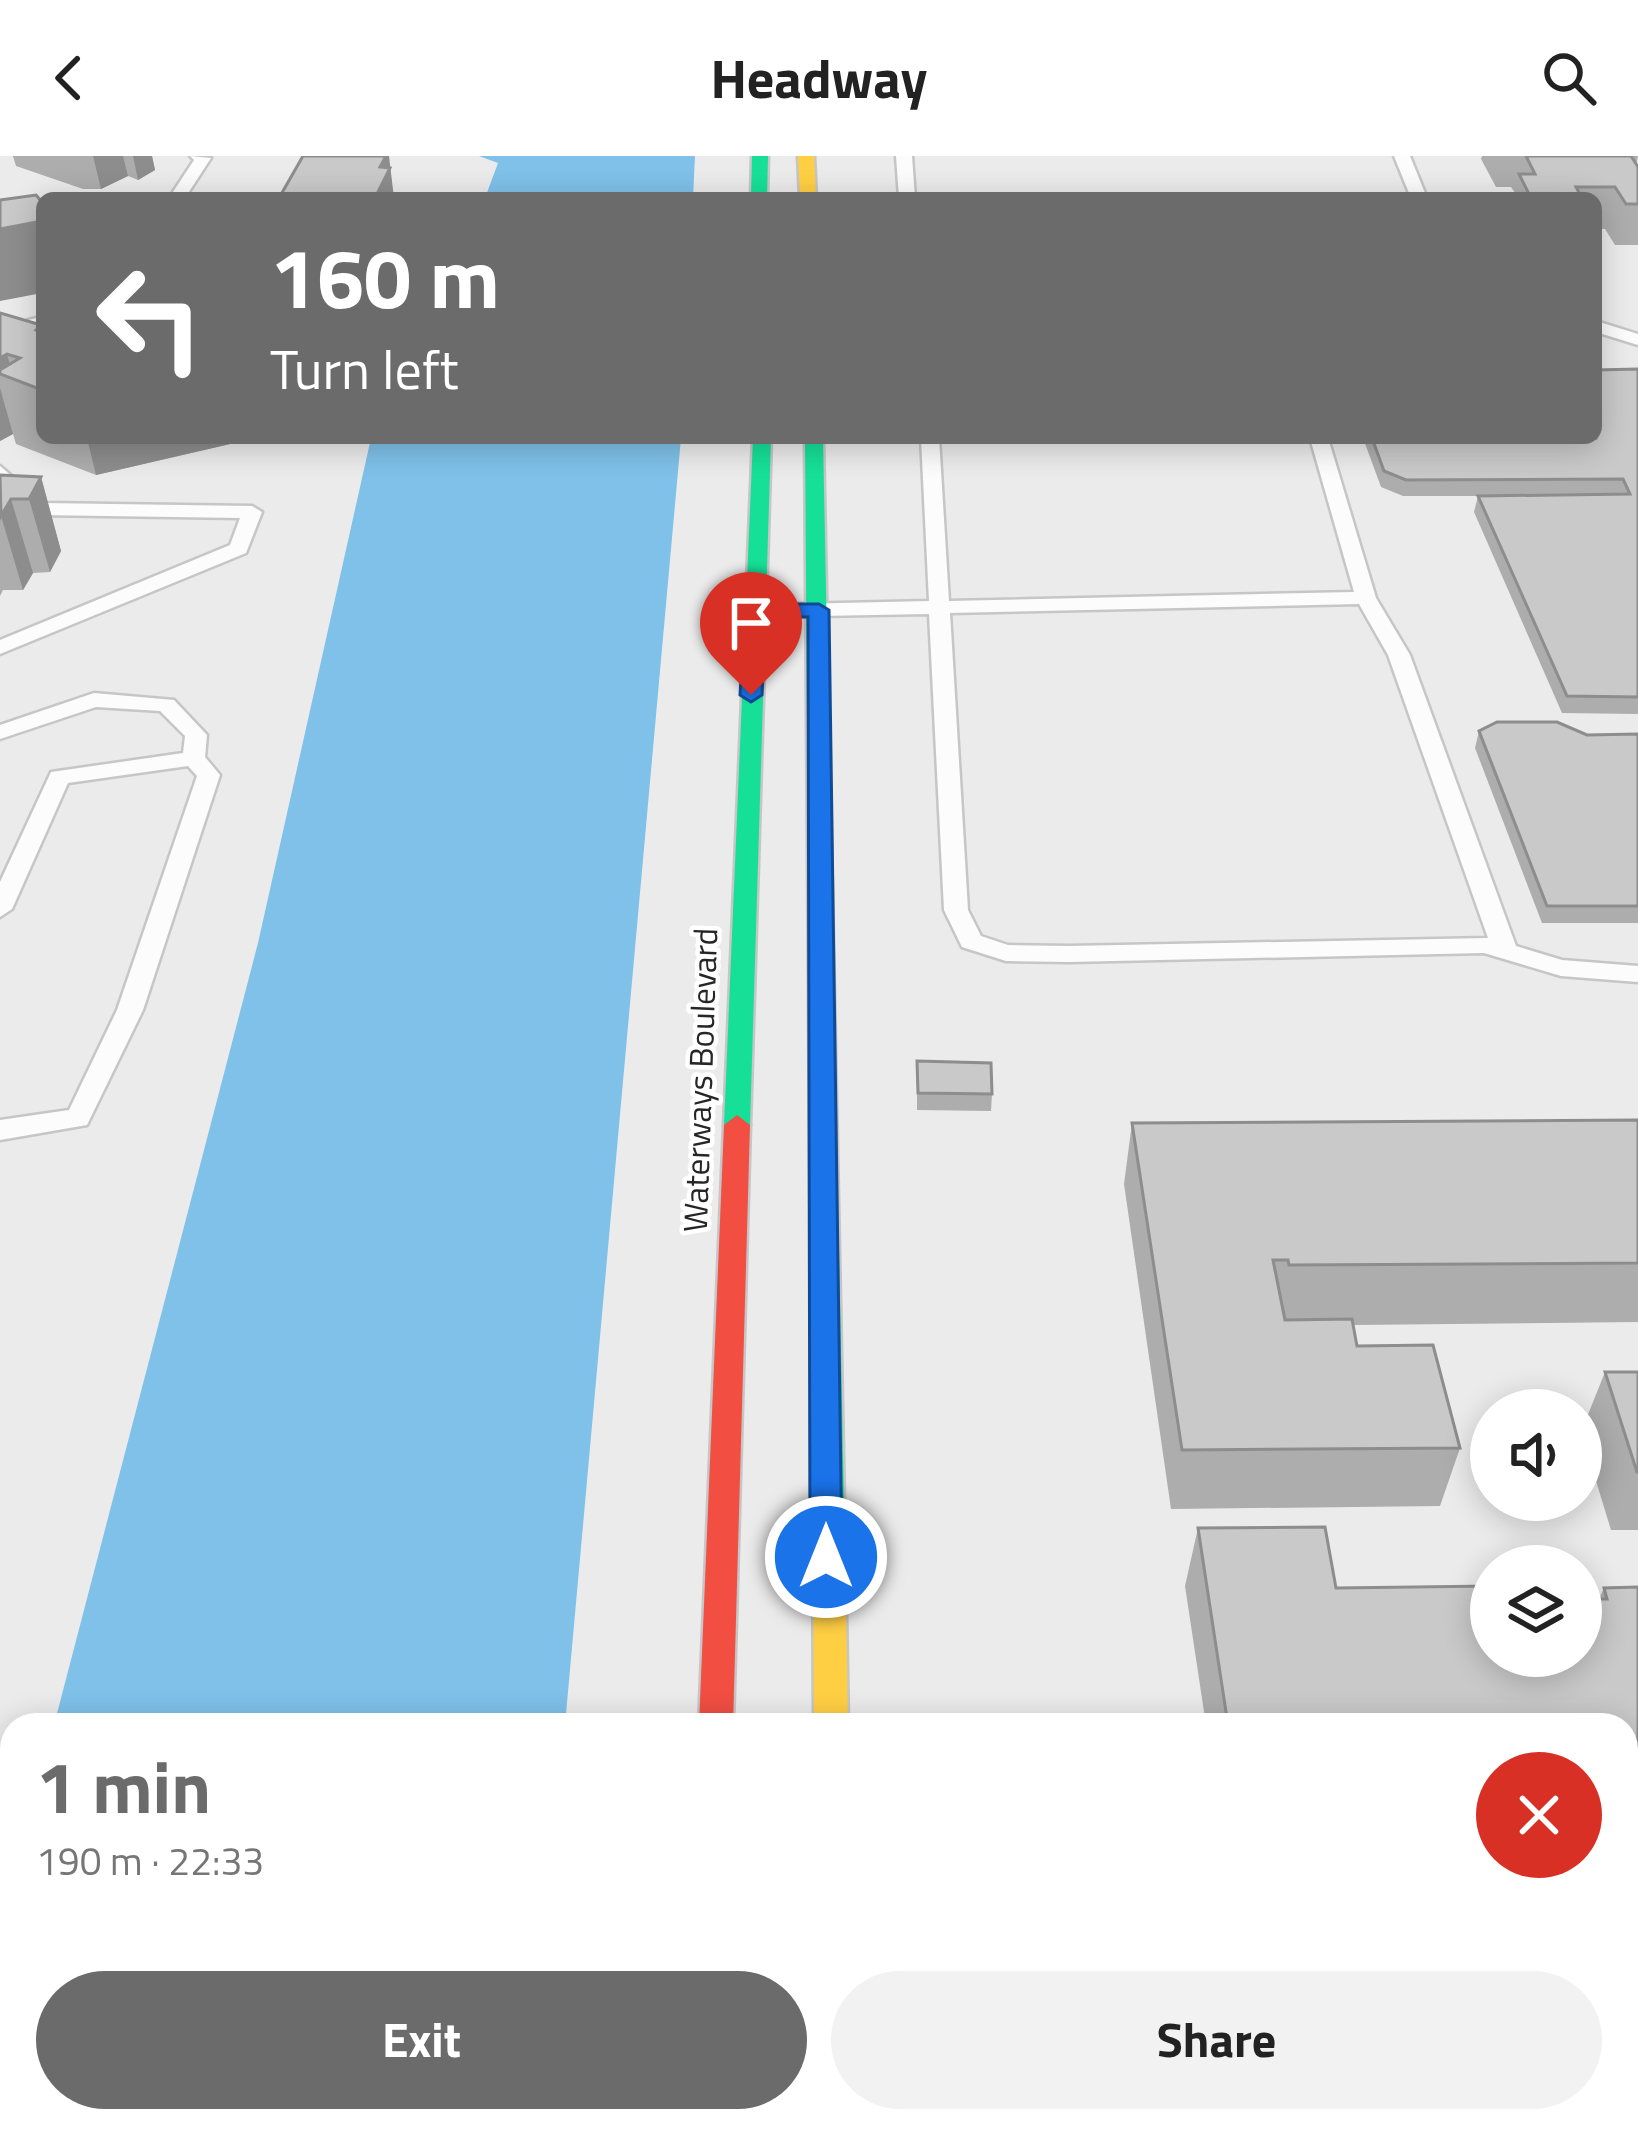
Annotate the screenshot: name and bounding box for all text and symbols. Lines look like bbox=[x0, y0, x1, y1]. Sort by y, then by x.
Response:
text: Headway bbox=[711, 37, 927, 119]
icon: back bbox=[36, 45, 102, 111]
icon: search bbox=[1536, 45, 1602, 111]
text: 160 m bbox=[270, 213, 500, 341]
icon: left bbox=[72, 240, 228, 396]
text: Turn left bbox=[270, 328, 459, 410]
pin bbox=[700, 572, 802, 695]
icon: arrive bbox=[718, 590, 784, 656]
street label: Waterways Boulevard bbox=[670, 927, 730, 1233]
map controls bbox=[1470, 1389, 1602, 1677]
button: sound bbox=[1470, 1389, 1602, 1521]
position arrow bbox=[763, 1494, 889, 1620]
button: layers bbox=[1470, 1545, 1602, 1677]
text: 1 min bbox=[36, 1731, 211, 1841]
button: close bbox=[1476, 1752, 1602, 1878]
text: 190 m · 22:33 bbox=[36, 1831, 264, 1890]
button: Exit bbox=[36, 1971, 807, 2109]
button: Share bbox=[831, 1971, 1602, 2109]

